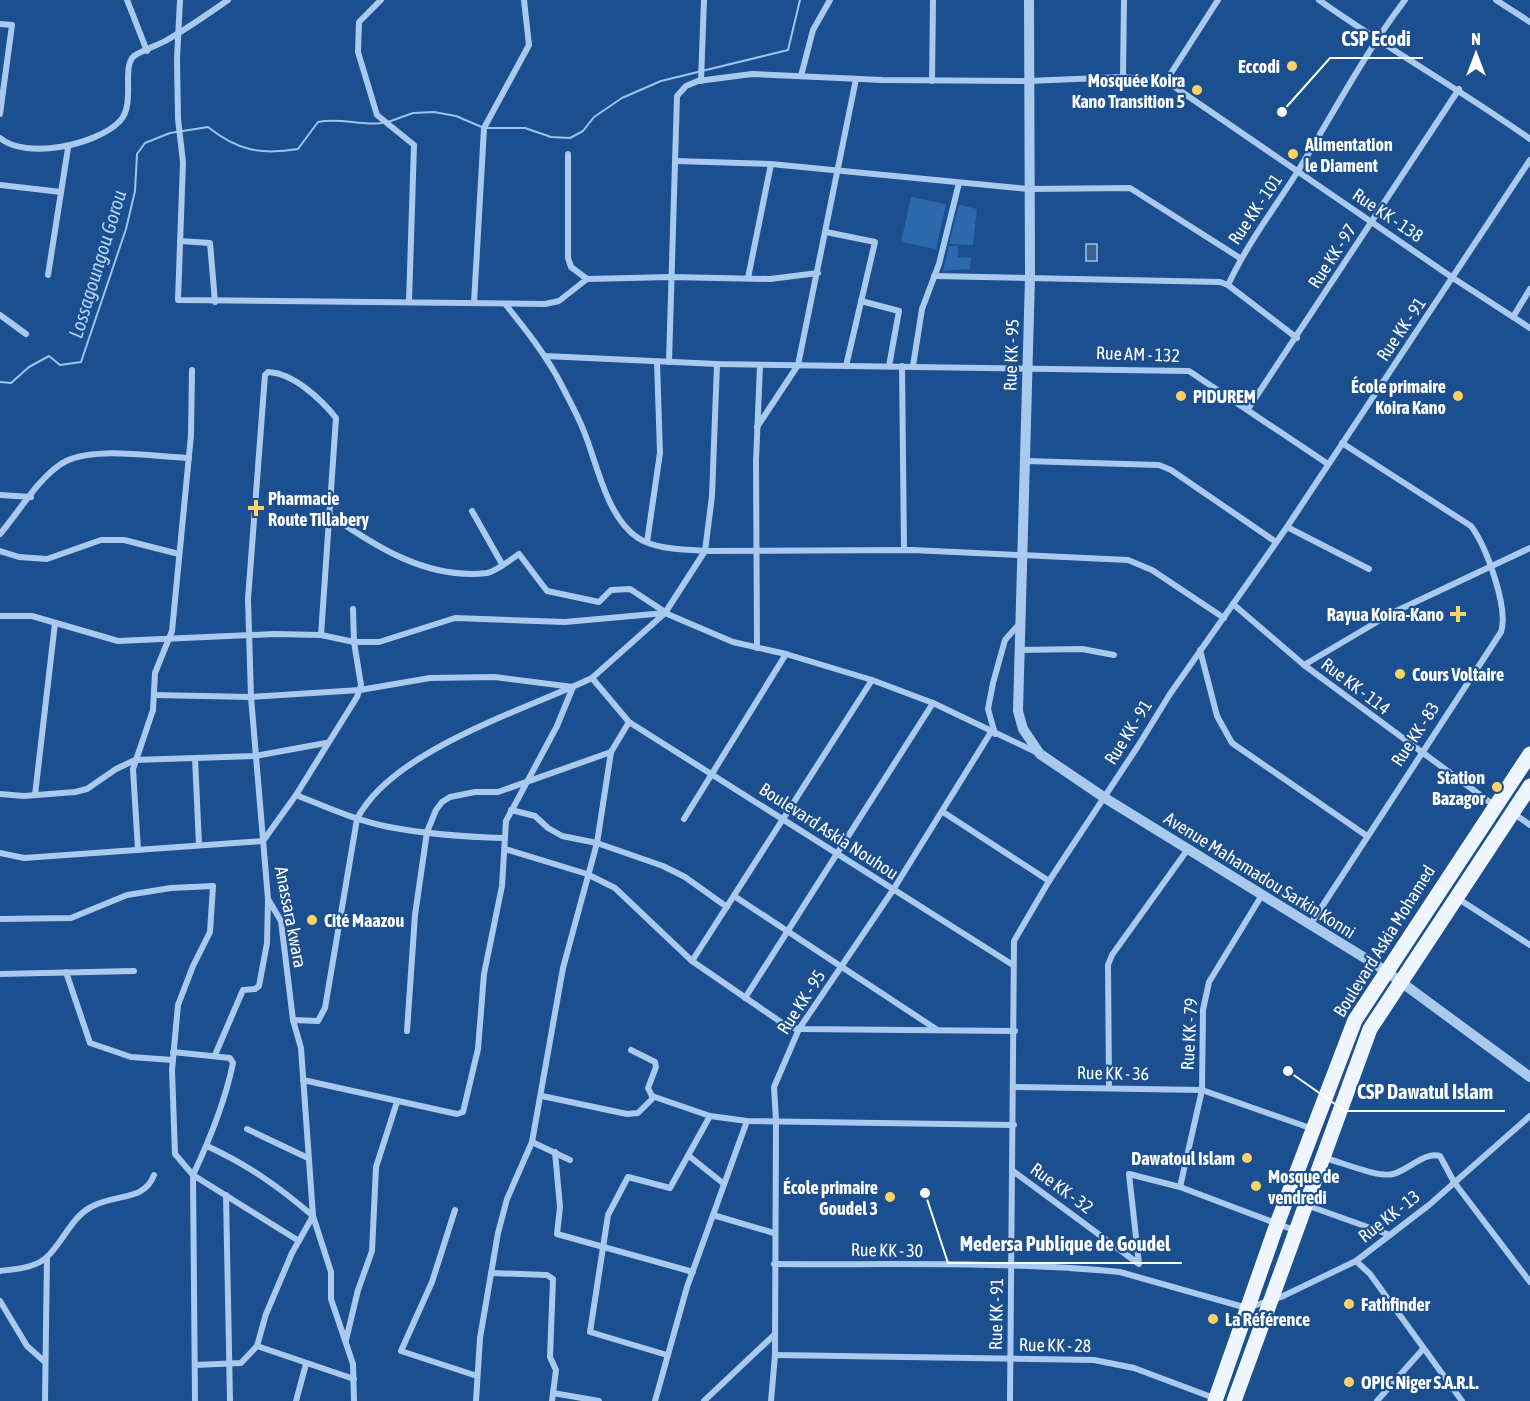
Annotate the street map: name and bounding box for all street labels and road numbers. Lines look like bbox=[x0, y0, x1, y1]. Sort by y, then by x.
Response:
street label: Rue KK - 101 bbox=[1224, 170, 1286, 248]
street label: Rue KK - 138 bbox=[1349, 184, 1427, 246]
street label: Rue KK - 97 bbox=[1303, 220, 1361, 292]
street label: Rue KK - 91 bbox=[1372, 293, 1430, 365]
street label: Rue KK - 95 bbox=[999, 318, 1023, 392]
street label: Rue AM - 132 bbox=[1096, 342, 1180, 366]
street label: Rue KK - 114 bbox=[1317, 653, 1395, 719]
street label: Rue KK - 91 bbox=[1100, 696, 1156, 768]
street label: Rue KK - 83 bbox=[1386, 698, 1444, 770]
street label: Boulevard Askia Nouhou bbox=[756, 778, 902, 884]
street label: Avenue Mahamadou Sarkin Konni bbox=[1160, 807, 1360, 943]
street label: Boulevard Askia Mohamed bbox=[1329, 861, 1439, 1021]
street label: Anassara kwara bbox=[271, 864, 311, 970]
street label: Rue KK - 95 bbox=[772, 966, 830, 1038]
street label: Rue KK - 79 bbox=[1177, 997, 1201, 1071]
street label: Rue KK - 36 bbox=[1077, 1062, 1149, 1084]
street label: Rue KK - 32 bbox=[1027, 1158, 1097, 1218]
street label: Rue KK - 13 bbox=[1354, 1185, 1424, 1247]
street label: Rue KK - 30 bbox=[851, 1239, 923, 1261]
street label: Rue KK - 91 bbox=[985, 1278, 1007, 1350]
street label: Rue KK - 28 bbox=[1019, 1334, 1091, 1356]

